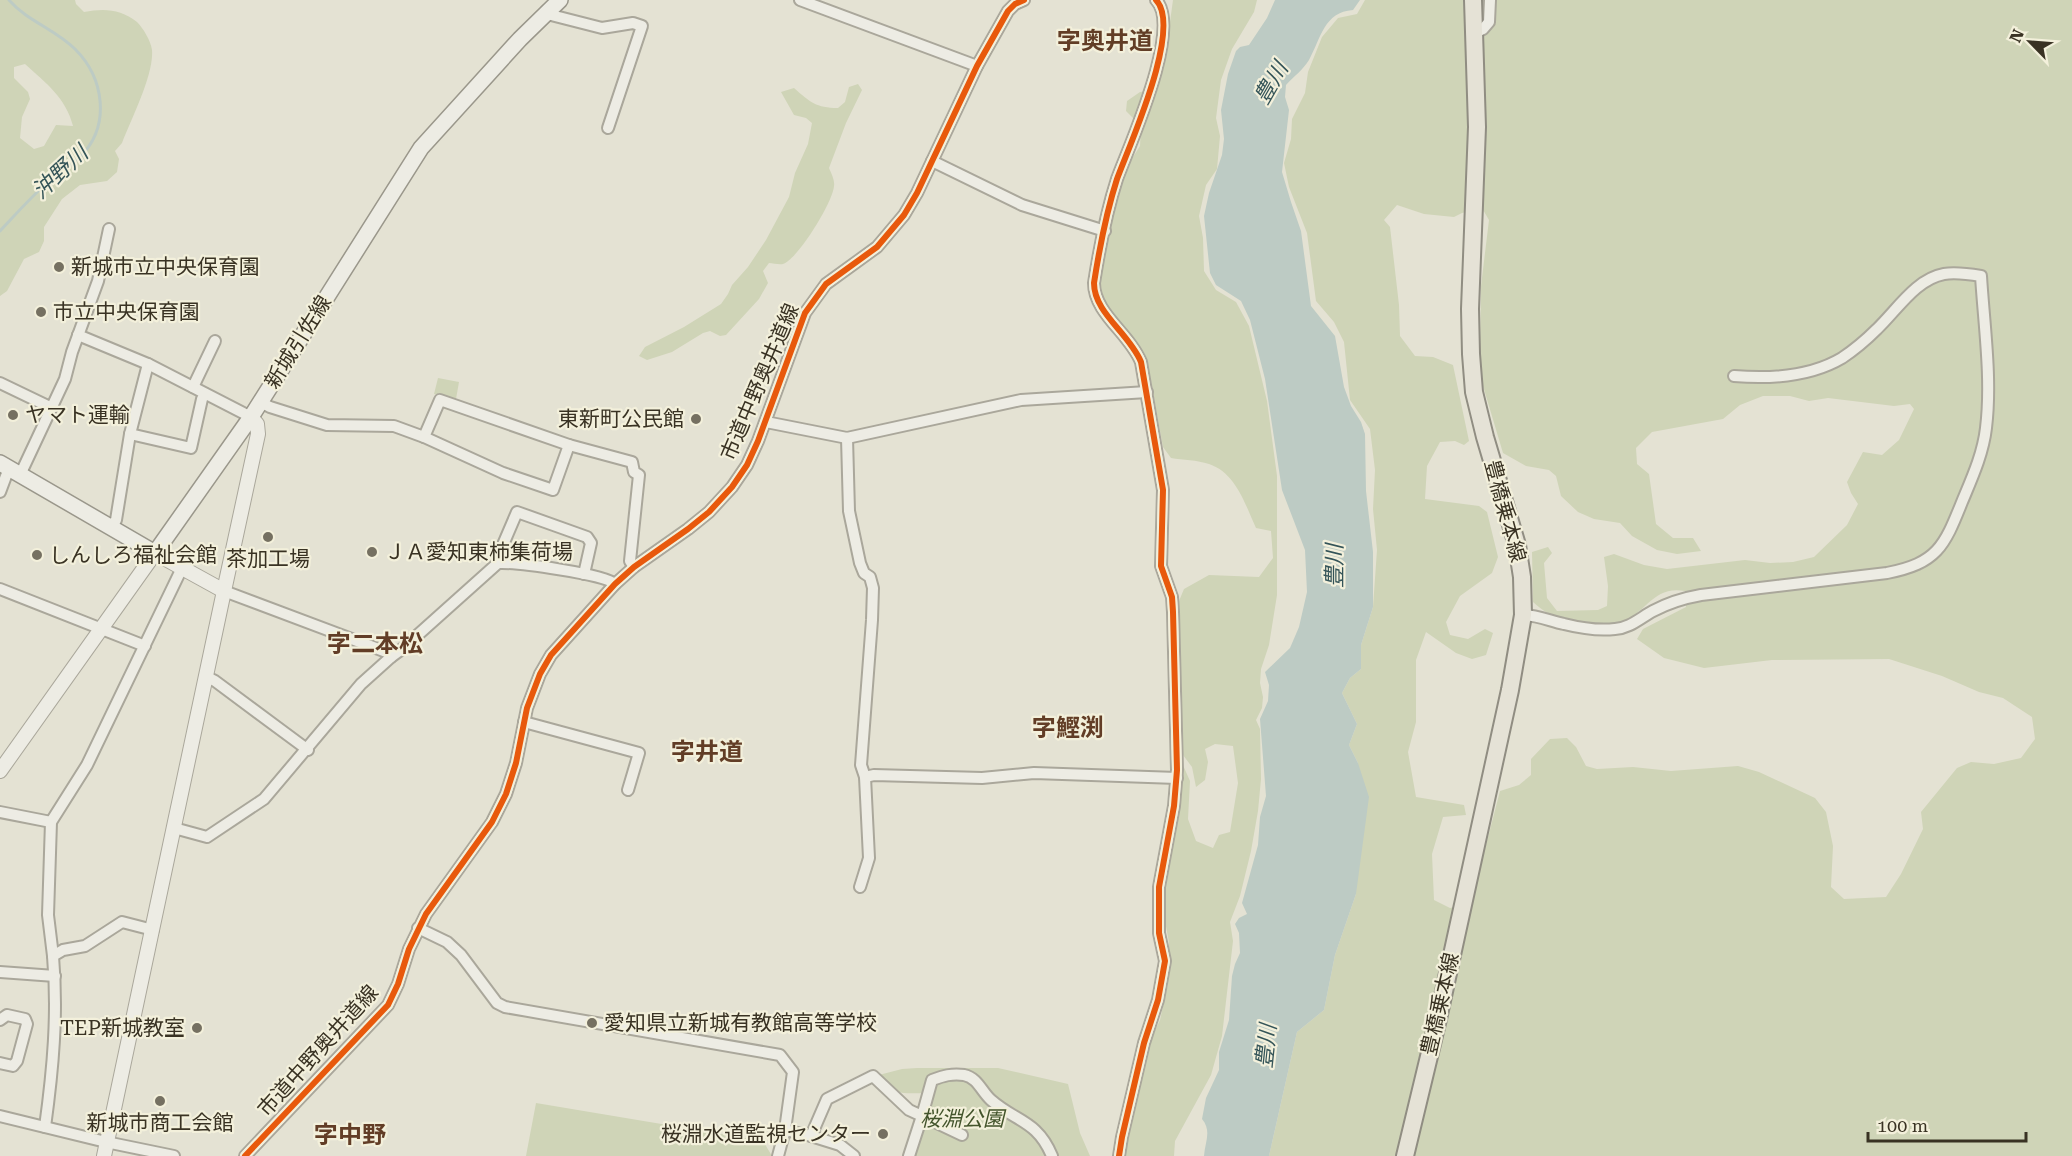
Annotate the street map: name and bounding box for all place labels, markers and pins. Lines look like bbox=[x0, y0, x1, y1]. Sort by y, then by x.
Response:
place label: 新城市立中央保育園 bbox=[71, 255, 260, 279]
marker: 新城市立中央保育園 bbox=[52, 260, 66, 274]
place label: 市立中央保育園 bbox=[53, 300, 200, 324]
marker: 市立中央保育園 bbox=[34, 305, 48, 319]
place label: ヤマト運輸 bbox=[25, 403, 130, 427]
place label: 東新町公民館 bbox=[558, 407, 684, 431]
marker: ヤマト運輸 bbox=[6, 408, 20, 422]
marker: 東新町公民館 bbox=[689, 412, 703, 426]
marker: 茶加工場 bbox=[261, 530, 275, 544]
place label: ＪＡ愛知東柿集荷場 bbox=[384, 540, 573, 564]
place label: しんしろ福祉会館 bbox=[49, 543, 217, 567]
marker: ＪＡ愛知東柿集荷場 bbox=[365, 545, 379, 559]
place label: 茶加工場 bbox=[226, 547, 310, 571]
marker: しんしろ福祉会館 bbox=[30, 548, 44, 562]
place label: 愛知県立新城有教館高等学校 bbox=[604, 1011, 877, 1035]
place label: TEP新城教室 bbox=[60, 1016, 185, 1040]
marker: 愛知県立新城有教館高等学校 bbox=[585, 1016, 599, 1030]
marker: TEP新城教室 bbox=[190, 1021, 204, 1035]
marker: 新城市商工会館 bbox=[153, 1094, 167, 1108]
place label: 新城市商工会館 bbox=[87, 1111, 234, 1135]
place label: 桜淵水道監視センター bbox=[661, 1122, 871, 1146]
marker: 桜淵水道監視センター bbox=[876, 1127, 890, 1141]

